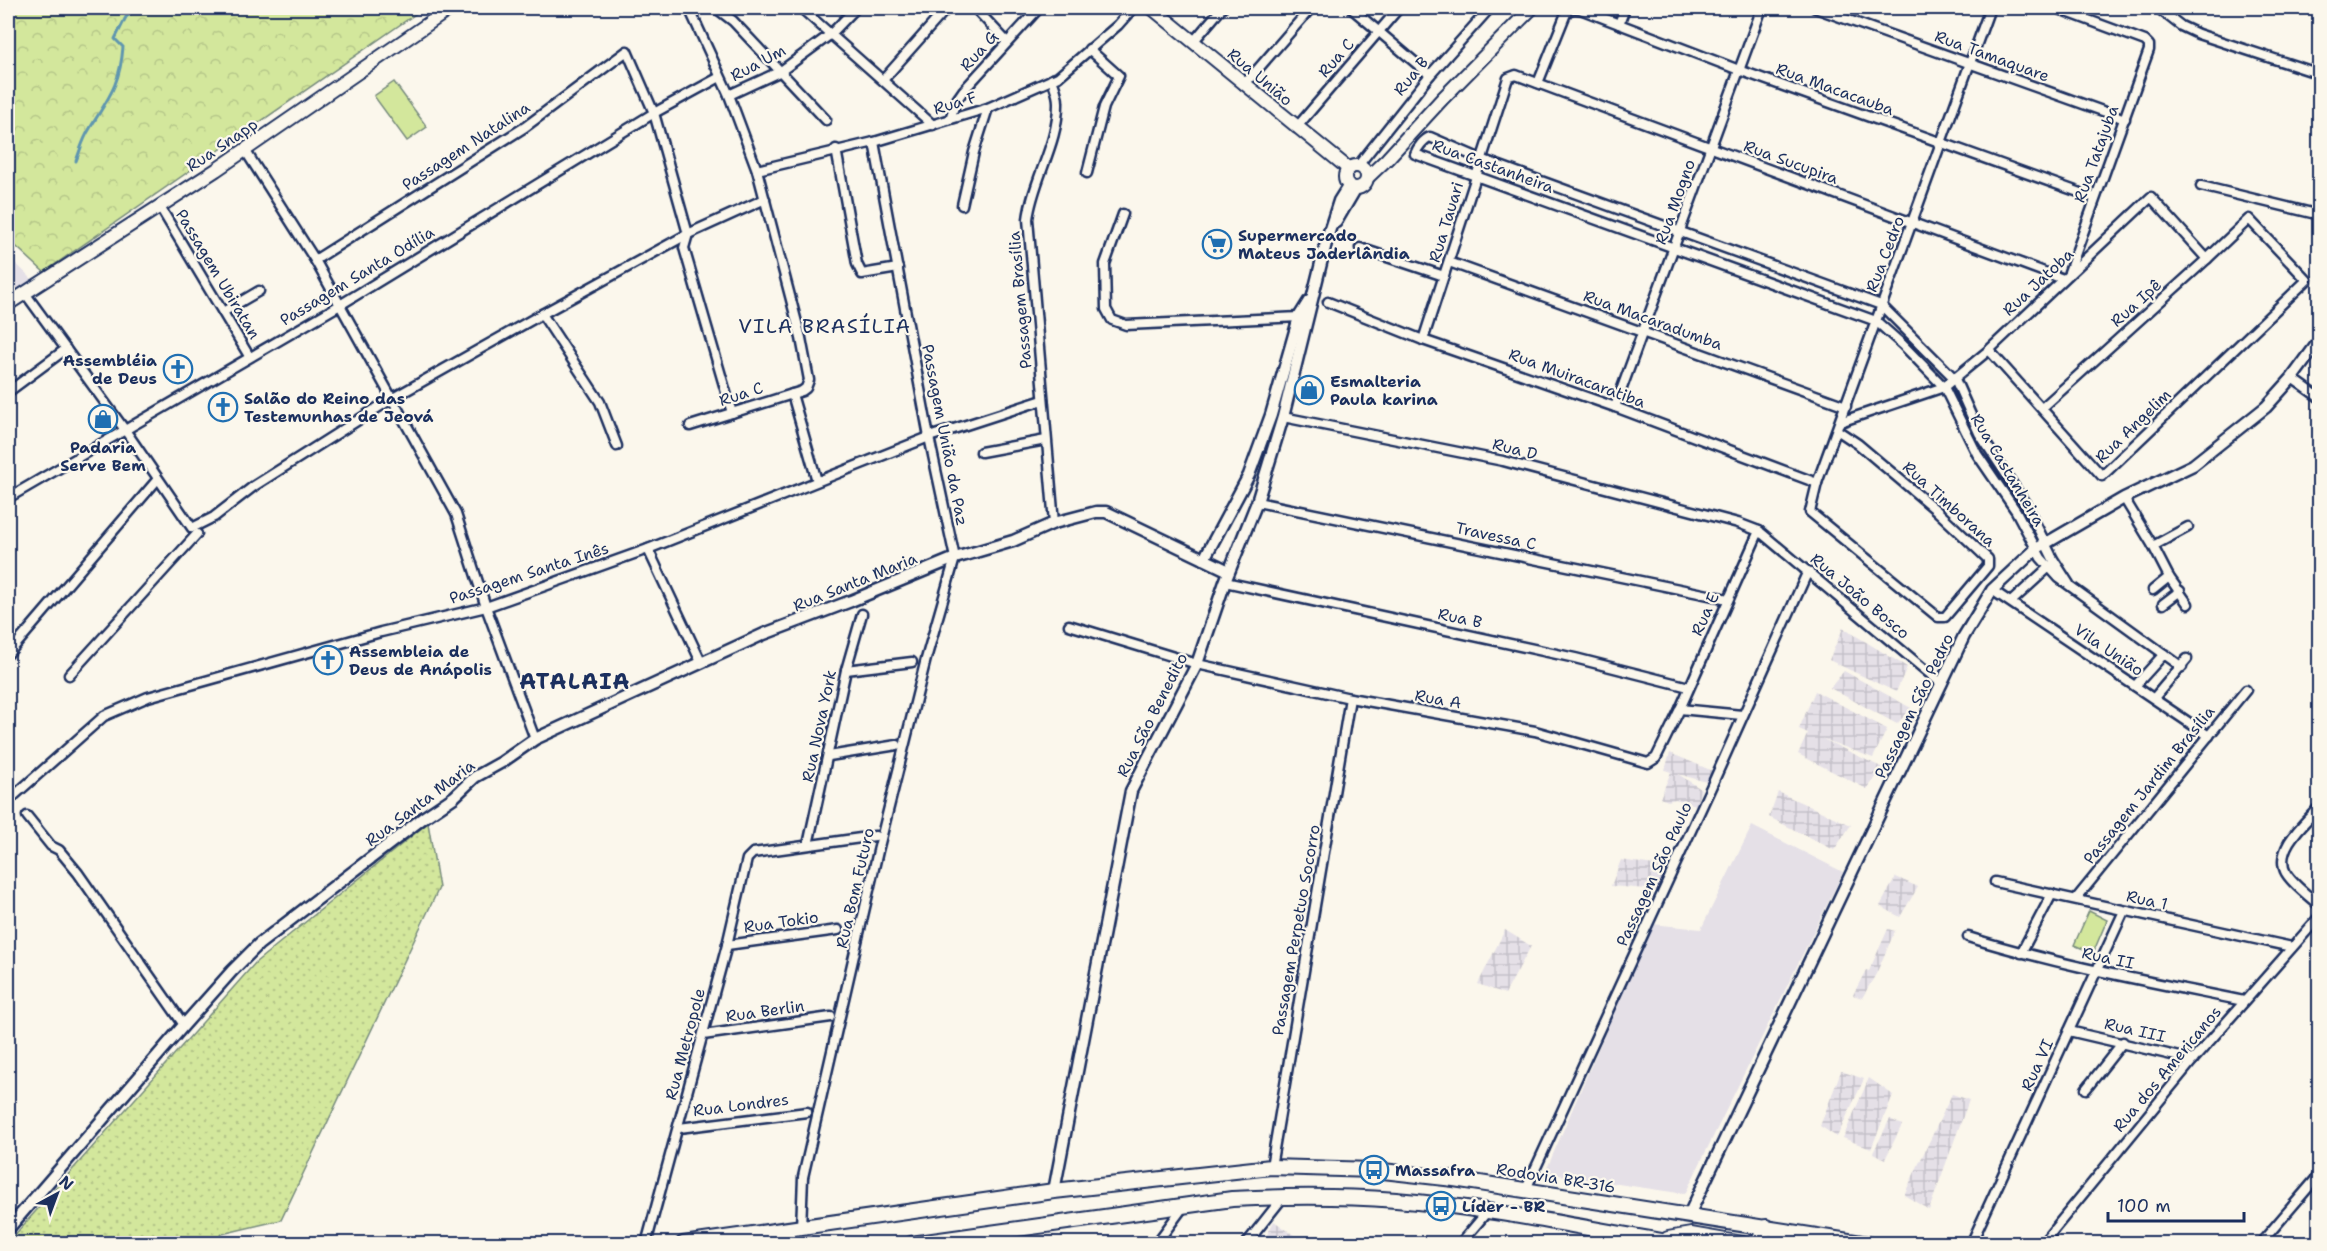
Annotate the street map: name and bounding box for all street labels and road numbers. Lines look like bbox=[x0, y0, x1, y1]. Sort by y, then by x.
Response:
street label: Rua G bbox=[955, 26, 1003, 76]
street label: Rua Tamaquare bbox=[1932, 26, 2052, 86]
street label: Rua C bbox=[1313, 34, 1359, 82]
street label: Rua Um bbox=[727, 40, 789, 86]
street label: Rua União bbox=[1223, 44, 1297, 110]
street label: Rua B bbox=[1389, 52, 1433, 100]
street label: Rua Macacauba bbox=[1773, 58, 1897, 120]
street label: Rua F bbox=[931, 86, 979, 120]
street label: Passagem Natalina bbox=[398, 97, 534, 195]
street label: Rua Tatajuba bbox=[2069, 102, 2123, 205]
street label: Rua Snapp bbox=[182, 114, 262, 176]
street label: Rua Castanheira bbox=[1429, 134, 1557, 198]
street label: Rua Sucupira bbox=[1741, 135, 1841, 189]
street label: Rua Mogno bbox=[1650, 156, 1700, 248]
street label: Rua Tauari bbox=[1424, 179, 1468, 265]
street label: Passagem Ubiratan bbox=[171, 205, 265, 343]
street label: Rua Cedro bbox=[1861, 213, 1909, 295]
street label: Passagem Santa Odília bbox=[276, 221, 438, 330]
street label: Passagem Brasília bbox=[1004, 230, 1036, 370]
street label: Rua Jatoba bbox=[1998, 244, 2078, 320]
street label: Rua Ipê bbox=[2106, 275, 2166, 331]
street label: Rua Macaradumba bbox=[1581, 285, 1725, 355]
street label: Passagem União da Paz bbox=[917, 343, 973, 527]
street label: Rua Muiracaratiba bbox=[1506, 343, 1648, 413]
street label: Rua C bbox=[716, 377, 766, 411]
street label: Rua Angelim bbox=[2091, 384, 2176, 468]
street label: Rua Castanheira bbox=[1966, 410, 2050, 530]
street label: Rua D bbox=[1490, 433, 1540, 465]
street label: Rua Timborana bbox=[1898, 457, 2000, 551]
street label: Travessa C bbox=[1454, 517, 1538, 555]
street label: Passagem Santa Inês bbox=[447, 537, 611, 609]
street label: Rua Santa Maria bbox=[790, 548, 920, 616]
street label: Rua João Bosco bbox=[1806, 548, 1914, 644]
street label: Rua E bbox=[1686, 589, 1724, 639]
street label: Rua B bbox=[1436, 603, 1484, 633]
street label: Vila União bbox=[2070, 619, 2148, 681]
street label: Passagem São Pedro bbox=[1870, 630, 1958, 782]
street label: Rua São Benedito bbox=[1112, 649, 1192, 781]
street label: Rua Nova York bbox=[797, 668, 841, 784]
street label: Rua A bbox=[1413, 685, 1463, 713]
street label: Passagem Jardim Brasília bbox=[2079, 701, 2219, 868]
street label: Rua Santa Maria bbox=[361, 755, 479, 851]
street label: Passagem São Paulo bbox=[1611, 798, 1697, 950]
street label: Passagem Perpetuo Socorro bbox=[1267, 823, 1325, 1037]
street label: Rua Bom Futuro bbox=[831, 826, 879, 950]
street label: Rua 1 bbox=[2124, 885, 2170, 915]
street label: Rua Tokio bbox=[742, 906, 820, 938]
street label: Rua II bbox=[2080, 942, 2136, 974]
street label: Rua Metropole bbox=[660, 986, 710, 1102]
street label: Rua Berlin bbox=[724, 995, 806, 1027]
street label: Rua dos Americanos bbox=[2108, 1002, 2226, 1136]
street label: Rua III bbox=[2102, 1013, 2168, 1047]
street label: Rua VI bbox=[2016, 1036, 2058, 1094]
street label: Rua Londres bbox=[692, 1089, 790, 1121]
street label: Rodovia BR-316 bbox=[1495, 1158, 1617, 1198]

